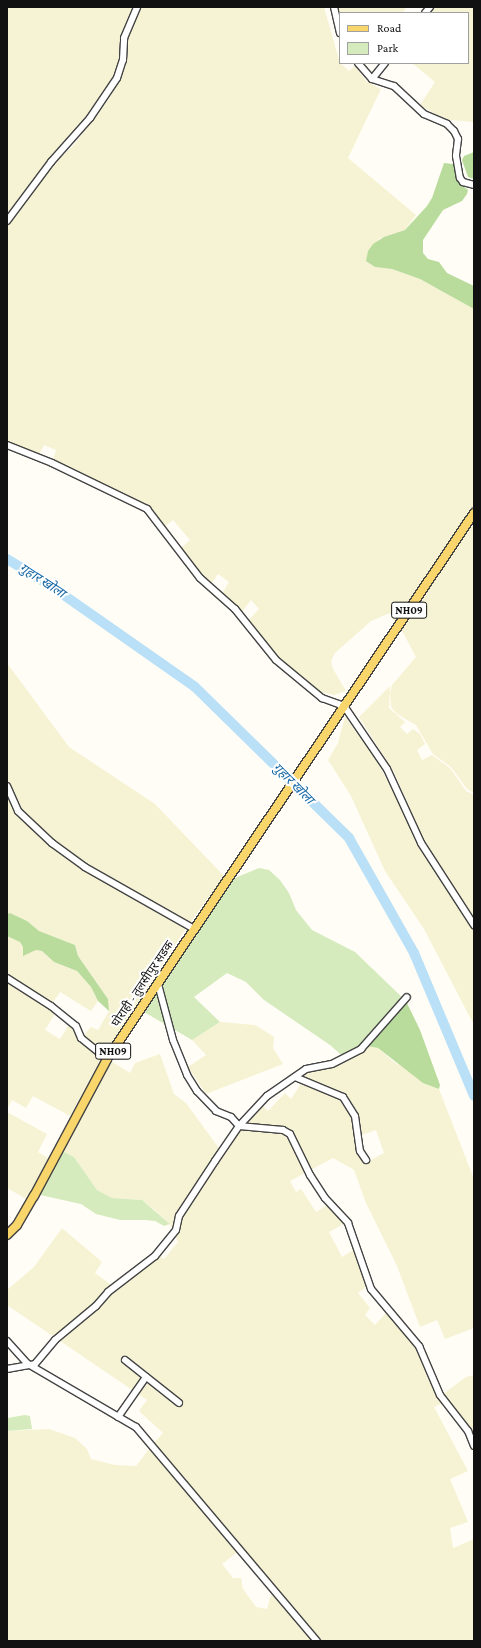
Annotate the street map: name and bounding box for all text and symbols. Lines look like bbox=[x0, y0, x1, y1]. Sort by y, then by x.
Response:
legend bbox=[339, 12, 469, 64]
text: Road bbox=[377, 21, 401, 35]
text: Park bbox=[377, 41, 398, 55]
water label: गुहार खोला bbox=[16, 560, 68, 602]
road number: NH09 bbox=[391, 601, 427, 619]
water label: गुहार खोला bbox=[269, 760, 317, 808]
street label: घोराही - तुलसीपुर सडक bbox=[109, 938, 177, 1030]
road number: NH09 bbox=[95, 1042, 131, 1060]

